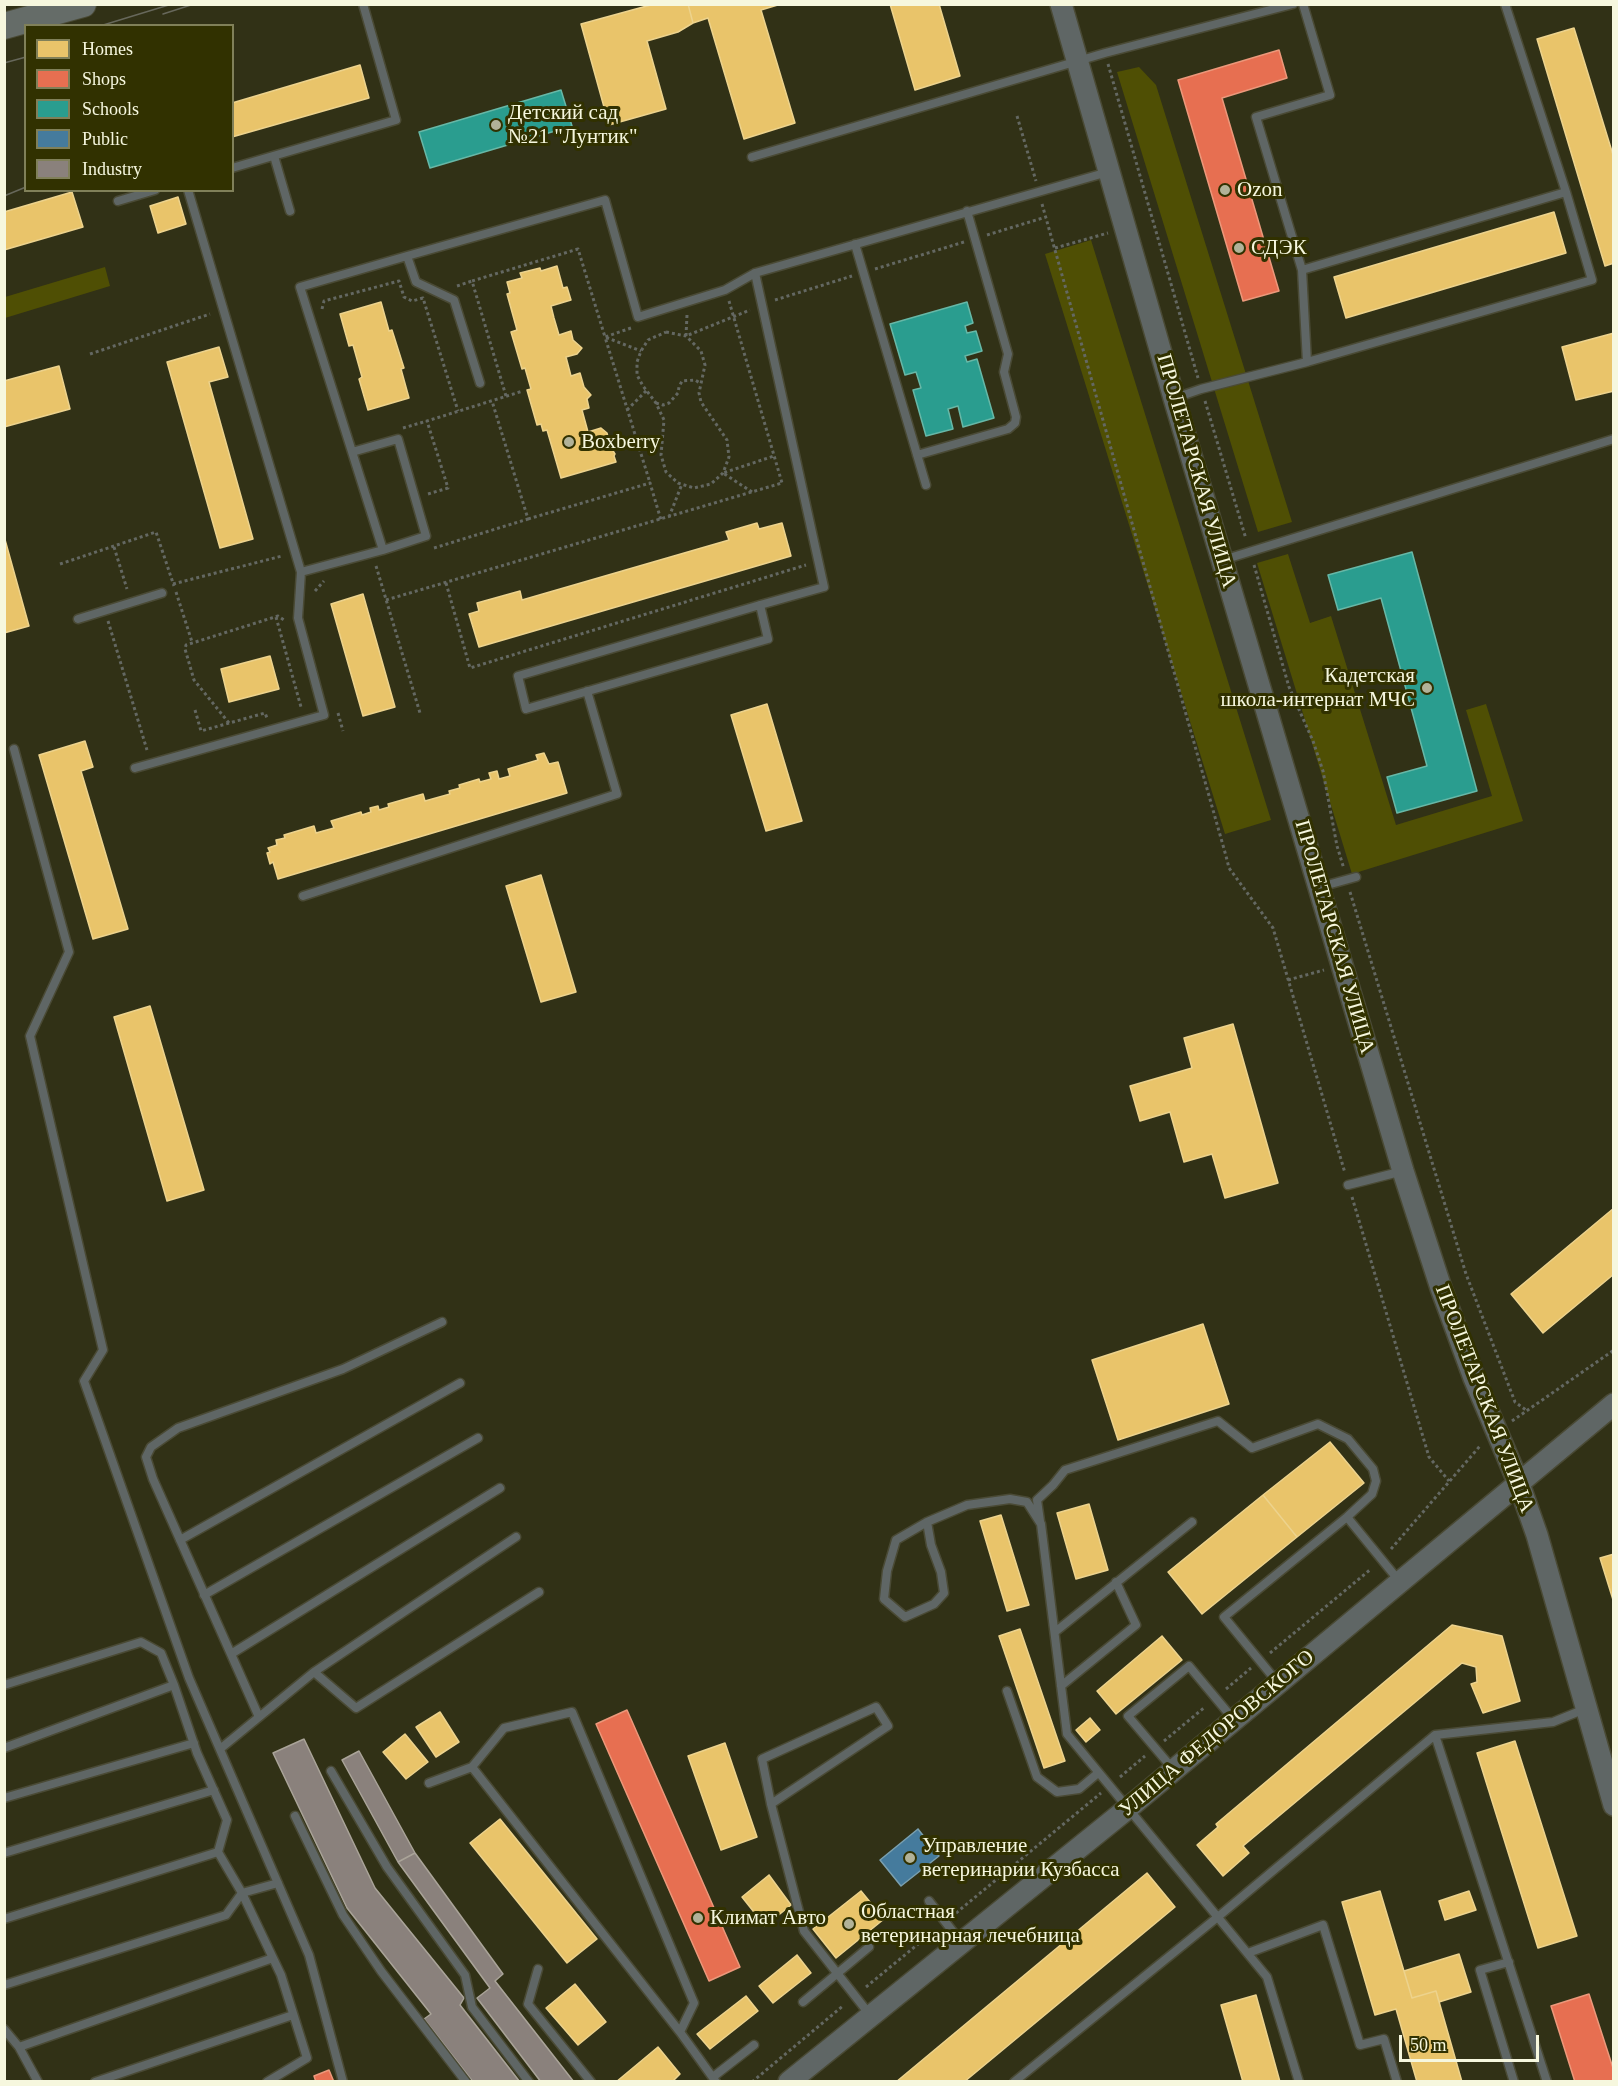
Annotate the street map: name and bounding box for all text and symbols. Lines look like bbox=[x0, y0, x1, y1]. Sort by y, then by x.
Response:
legend bbox=[24, 24, 234, 192]
text: Homes bbox=[82, 39, 133, 59]
text: Shops bbox=[82, 69, 126, 89]
text: Schools bbox=[82, 99, 139, 119]
place label: Детский сад №21 "Лунтик" bbox=[508, 100, 638, 150]
marker: Детский сад №21 "Лунтик" bbox=[489, 118, 503, 132]
text: Public bbox=[82, 129, 128, 149]
text: Industry bbox=[82, 159, 142, 179]
place label: Ozon bbox=[1237, 177, 1282, 203]
marker: Ozon bbox=[1218, 183, 1232, 197]
place label: СДЭК bbox=[1251, 235, 1307, 261]
marker: СДЭК bbox=[1232, 241, 1246, 255]
street label: ПРОЛЕТАРСКАЯ УЛИЦА bbox=[1151, 351, 1241, 591]
place label: Boxberry bbox=[581, 429, 660, 455]
marker: Boxberry bbox=[562, 435, 576, 449]
place label: Кадетская школа-интернат МЧС bbox=[1220, 663, 1415, 713]
marker: Кадетская школа-интернат МЧС bbox=[1420, 681, 1434, 695]
street label: ПРОЛЕТАРСКАЯ УЛИЦА bbox=[1289, 817, 1379, 1057]
street label: ПРОЛЕТАРСКАЯ УЛИЦА bbox=[1429, 1282, 1539, 1516]
street label: УЛИЦА ФЕДОРОВСКОГО bbox=[1114, 1645, 1320, 1823]
place label: Управление ветеринарии Кузбасса bbox=[922, 1833, 1120, 1883]
marker: Управление ветеринарии Кузбасса bbox=[903, 1851, 917, 1865]
place label: Областная ветеринарная лечебница bbox=[861, 1899, 1080, 1949]
place label: Климат Авто bbox=[710, 1905, 826, 1931]
marker: Климат Авто bbox=[691, 1911, 705, 1925]
marker: Областная ветеринарная лечебница bbox=[842, 1917, 856, 1931]
scale bar bbox=[1402, 2023, 1542, 2061]
text: 50 m bbox=[1410, 2035, 1447, 2055]

